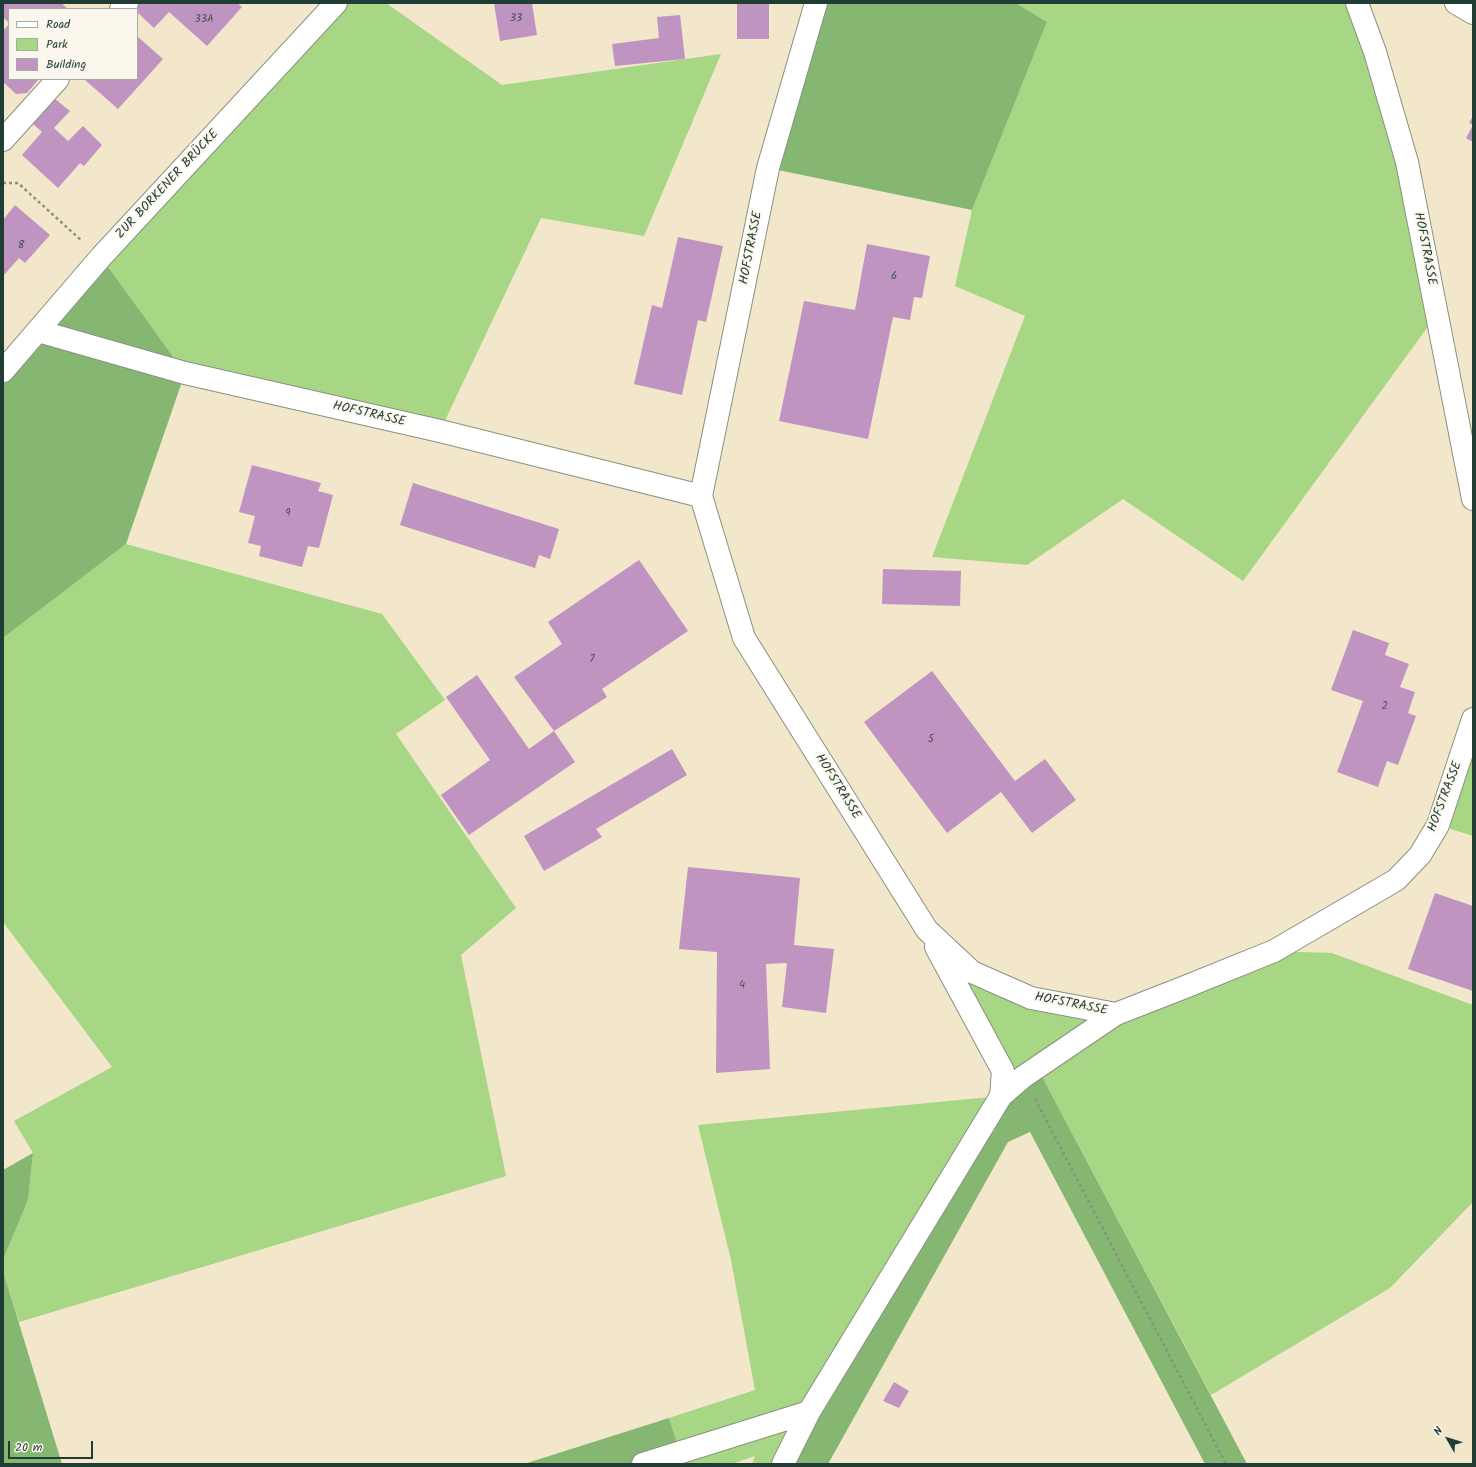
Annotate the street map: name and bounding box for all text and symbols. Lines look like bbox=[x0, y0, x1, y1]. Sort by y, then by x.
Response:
legend bbox=[8, 8, 138, 80]
house number: 33 bbox=[510, 12, 522, 26]
house number: 33A bbox=[194, 13, 214, 27]
text: Road bbox=[46, 15, 70, 34]
text: Park bbox=[46, 35, 68, 54]
text: Building bbox=[46, 55, 86, 74]
street label: ZUR BORKENER BRÜCKE bbox=[113, 127, 223, 243]
street label: HOFSTRASSE bbox=[737, 210, 767, 286]
street label: HOFSTRASSE bbox=[1409, 211, 1439, 287]
house number: 8 bbox=[18, 239, 24, 253]
house number: 6 bbox=[891, 270, 897, 284]
street label: HOFSTRASSE bbox=[331, 399, 407, 431]
house number: 9 bbox=[285, 507, 291, 521]
house number: 7 bbox=[589, 653, 595, 667]
house number: 2 bbox=[1382, 700, 1388, 714]
house number: 5 bbox=[928, 733, 934, 747]
street label: HOFSTRASSE bbox=[811, 751, 863, 823]
street label: HOFSTRASSE bbox=[1425, 760, 1467, 834]
house number: 4 bbox=[739, 979, 745, 993]
street label: HOFSTRASSE bbox=[1033, 990, 1109, 1020]
north arrow bbox=[1428, 1419, 1468, 1459]
text: N bbox=[1429, 1423, 1448, 1440]
scale bar bbox=[10, 1433, 95, 1459]
text: 20 m bbox=[15, 1438, 42, 1457]

